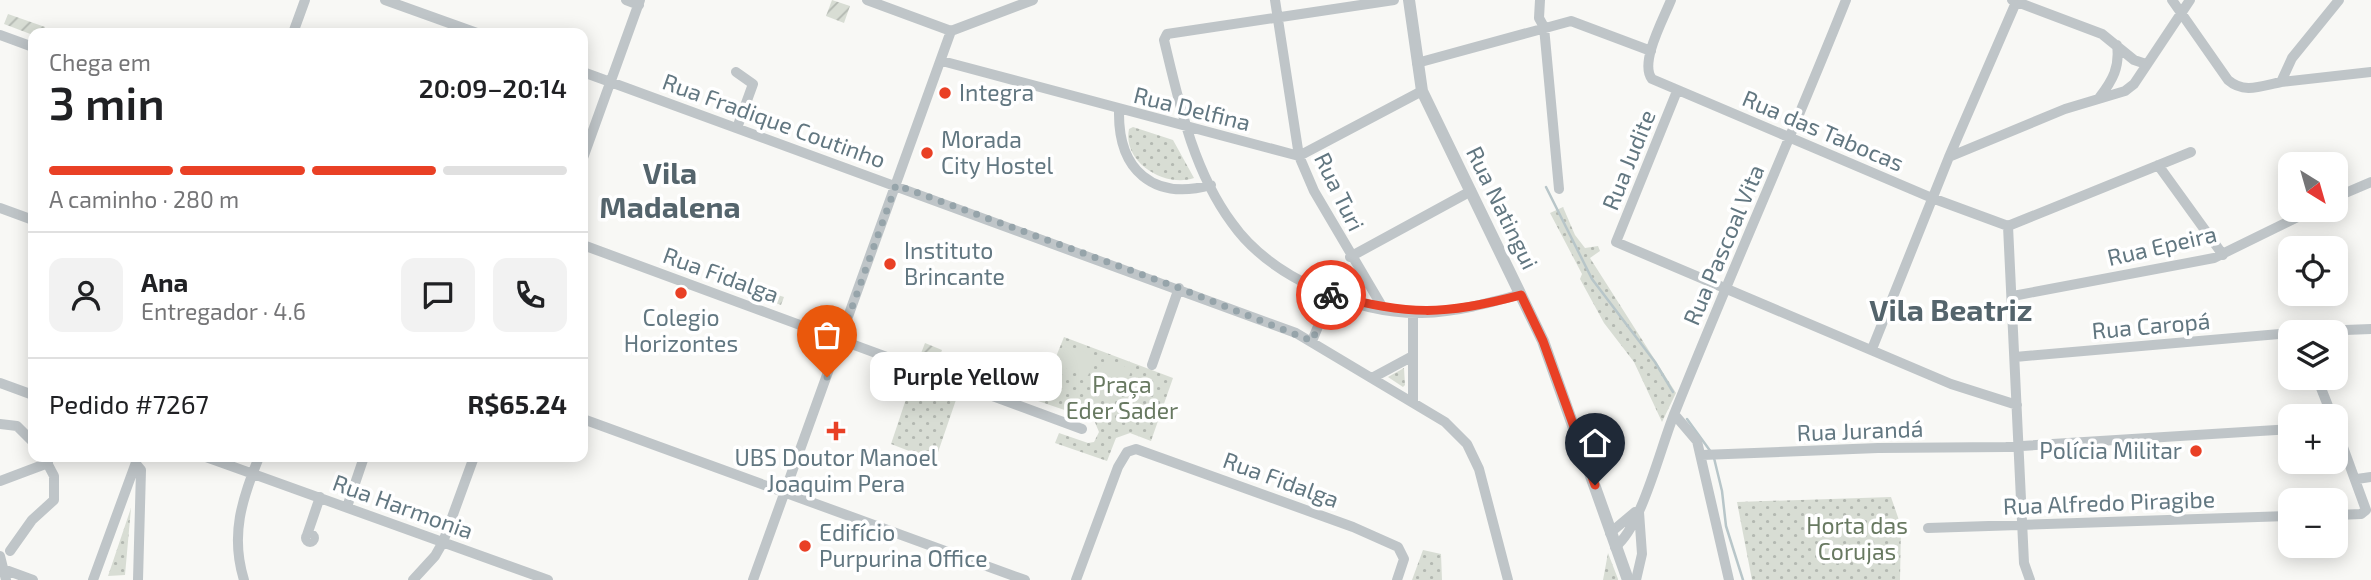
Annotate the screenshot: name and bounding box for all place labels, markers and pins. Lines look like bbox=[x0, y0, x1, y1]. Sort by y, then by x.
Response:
place label: Integra bbox=[959, 78, 1034, 106]
marker: Integra bbox=[937, 85, 953, 101]
place label: Morada City Hostel bbox=[941, 125, 1054, 179]
marker: Morada City Hostel bbox=[919, 145, 935, 161]
place label: Instituto Brincante bbox=[904, 236, 1005, 290]
marker: Instituto Brincante bbox=[882, 256, 898, 272]
marker: Colegio Horizontes bbox=[673, 285, 689, 301]
place label: Colegio Horizontes bbox=[624, 303, 738, 357]
pin bbox=[797, 305, 857, 377]
callout: Purple Yellow bbox=[869, 352, 1062, 402]
pin bbox=[1565, 413, 1625, 485]
marker: UBS Doutor Manoel Joaquim Pera bbox=[826, 421, 846, 441]
place label: Polícia Militar bbox=[2039, 436, 2182, 464]
place label: UBS Doutor Manoel Joaquim Pera bbox=[734, 443, 938, 497]
marker: Polícia Militar bbox=[2188, 443, 2204, 459]
place label: Edifício Purpurina Office bbox=[819, 518, 988, 572]
marker: Edifício Purpurina Office bbox=[797, 538, 813, 554]

